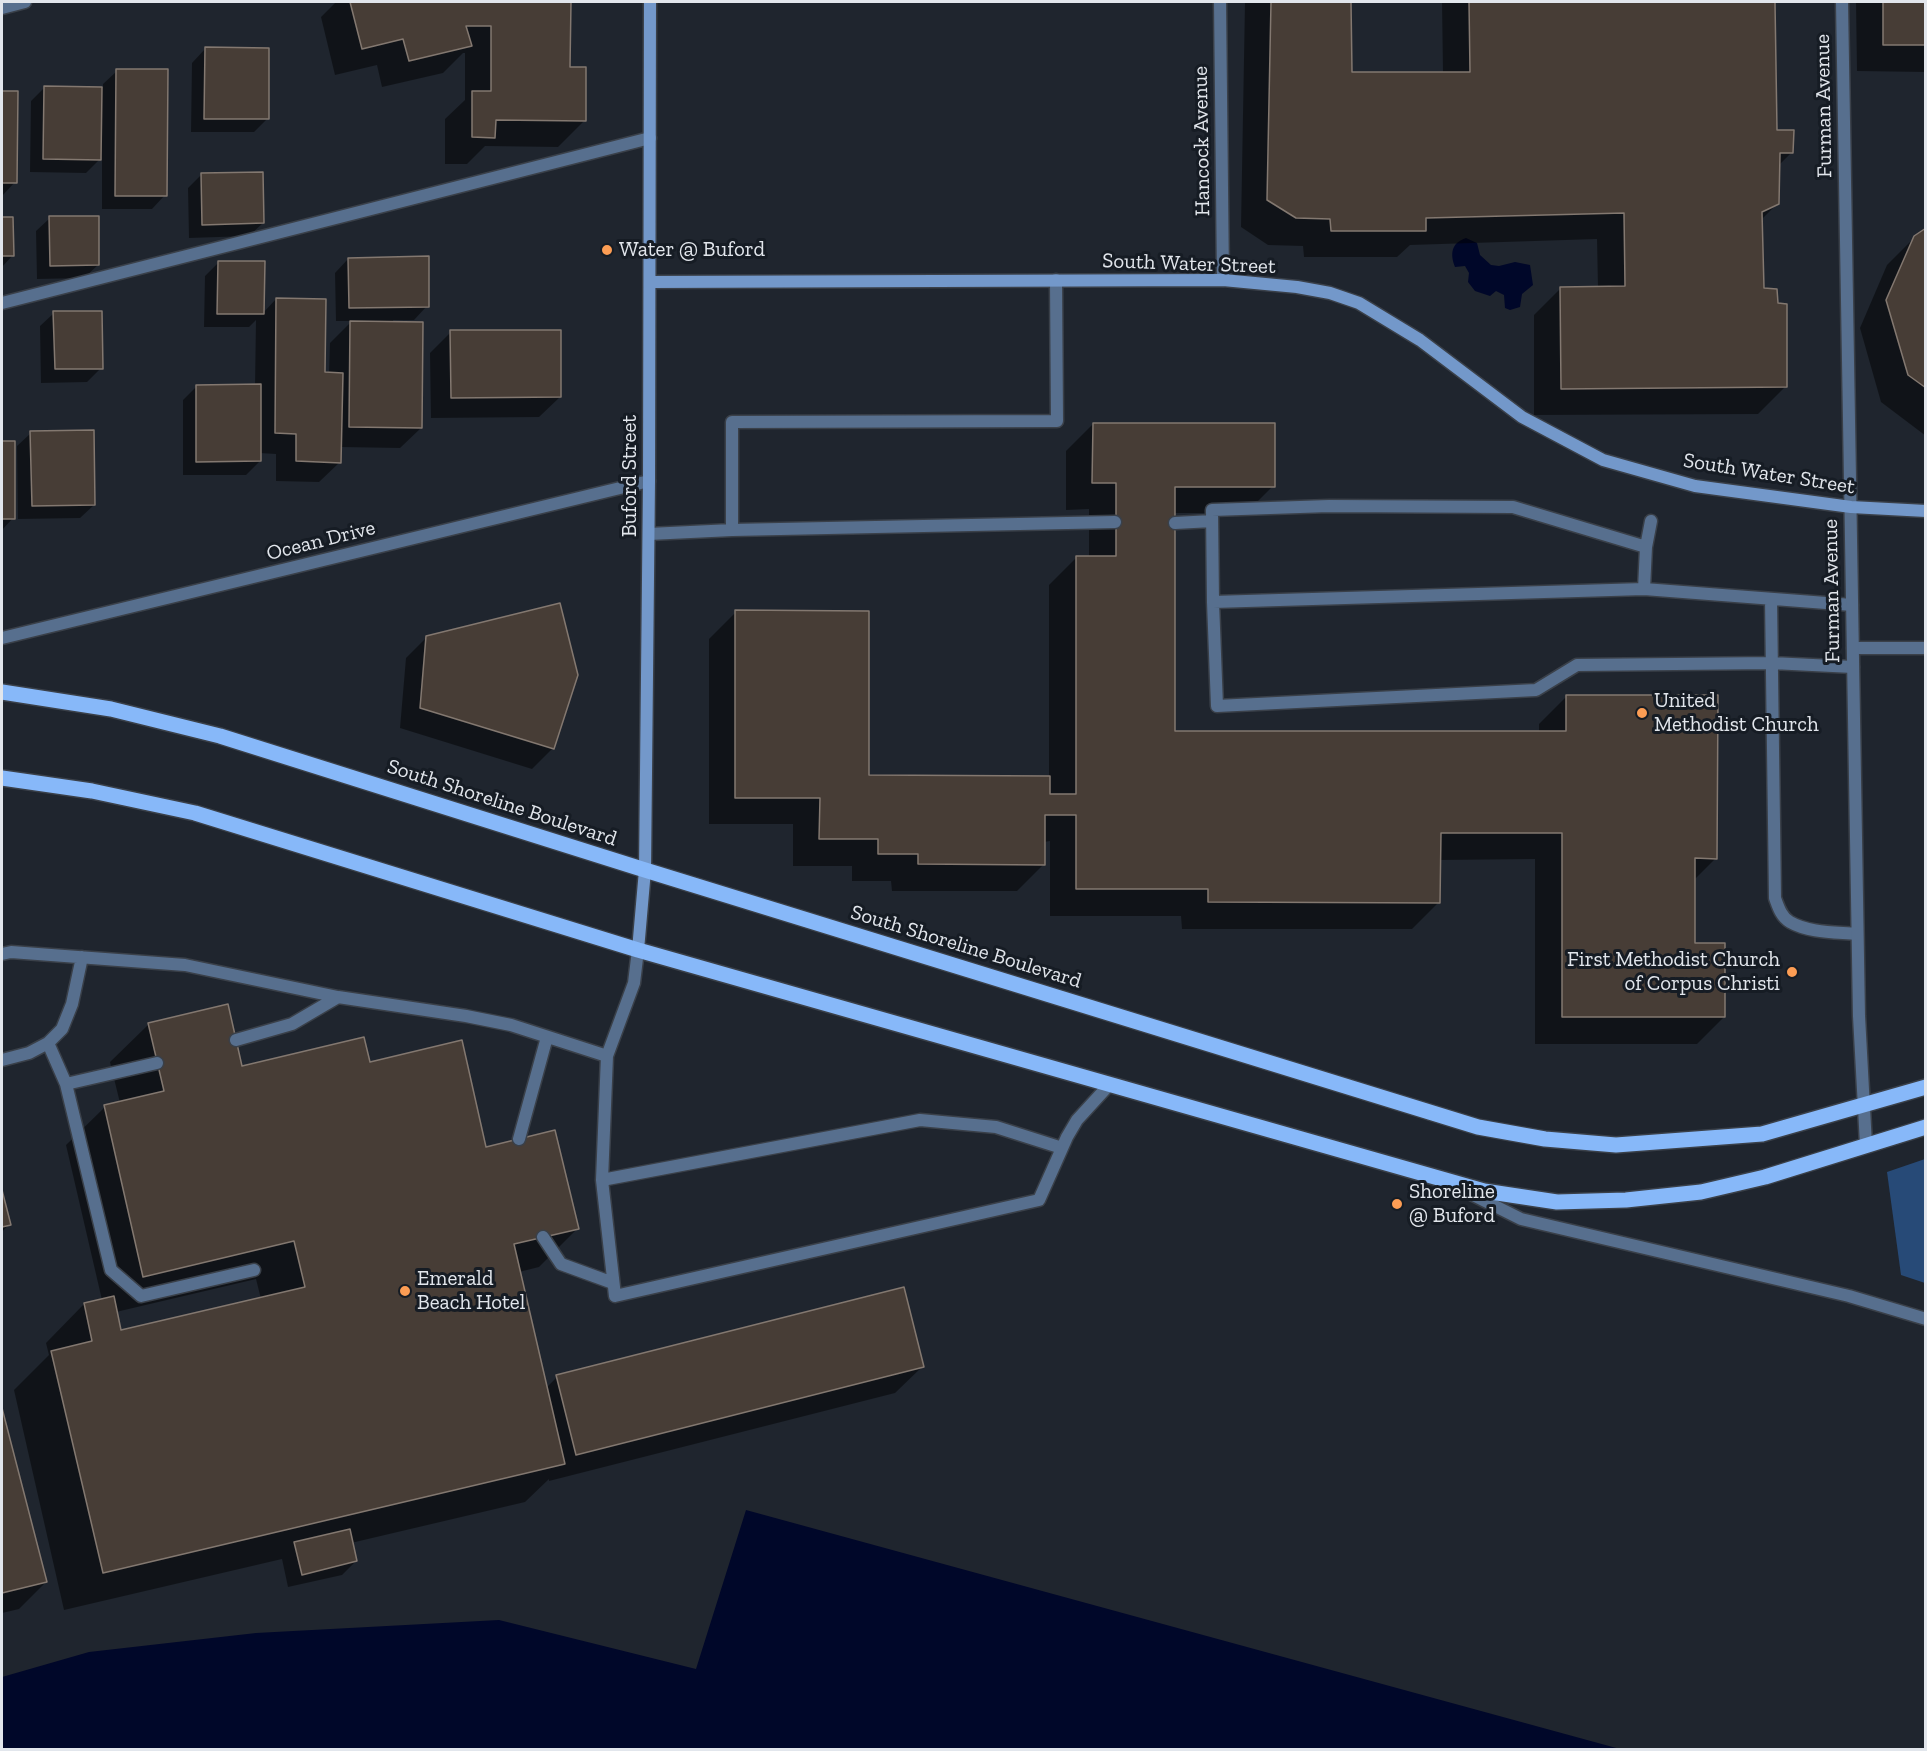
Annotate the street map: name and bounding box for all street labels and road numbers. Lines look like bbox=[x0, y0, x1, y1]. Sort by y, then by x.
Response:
street label: Furman Avenue bbox=[1810, 34, 1838, 178]
street label: Hancock Avenue bbox=[1188, 66, 1216, 216]
street label: South Water Street bbox=[1102, 248, 1276, 280]
street label: Buford Street bbox=[617, 415, 643, 537]
street label: South Water Street bbox=[1681, 448, 1857, 500]
street label: Ocean Drive bbox=[264, 515, 378, 567]
street label: Furman Avenue bbox=[1818, 519, 1846, 663]
street label: South Shoreline Boulevard bbox=[384, 754, 620, 852]
street label: South Shoreline Boulevard bbox=[848, 900, 1084, 994]

